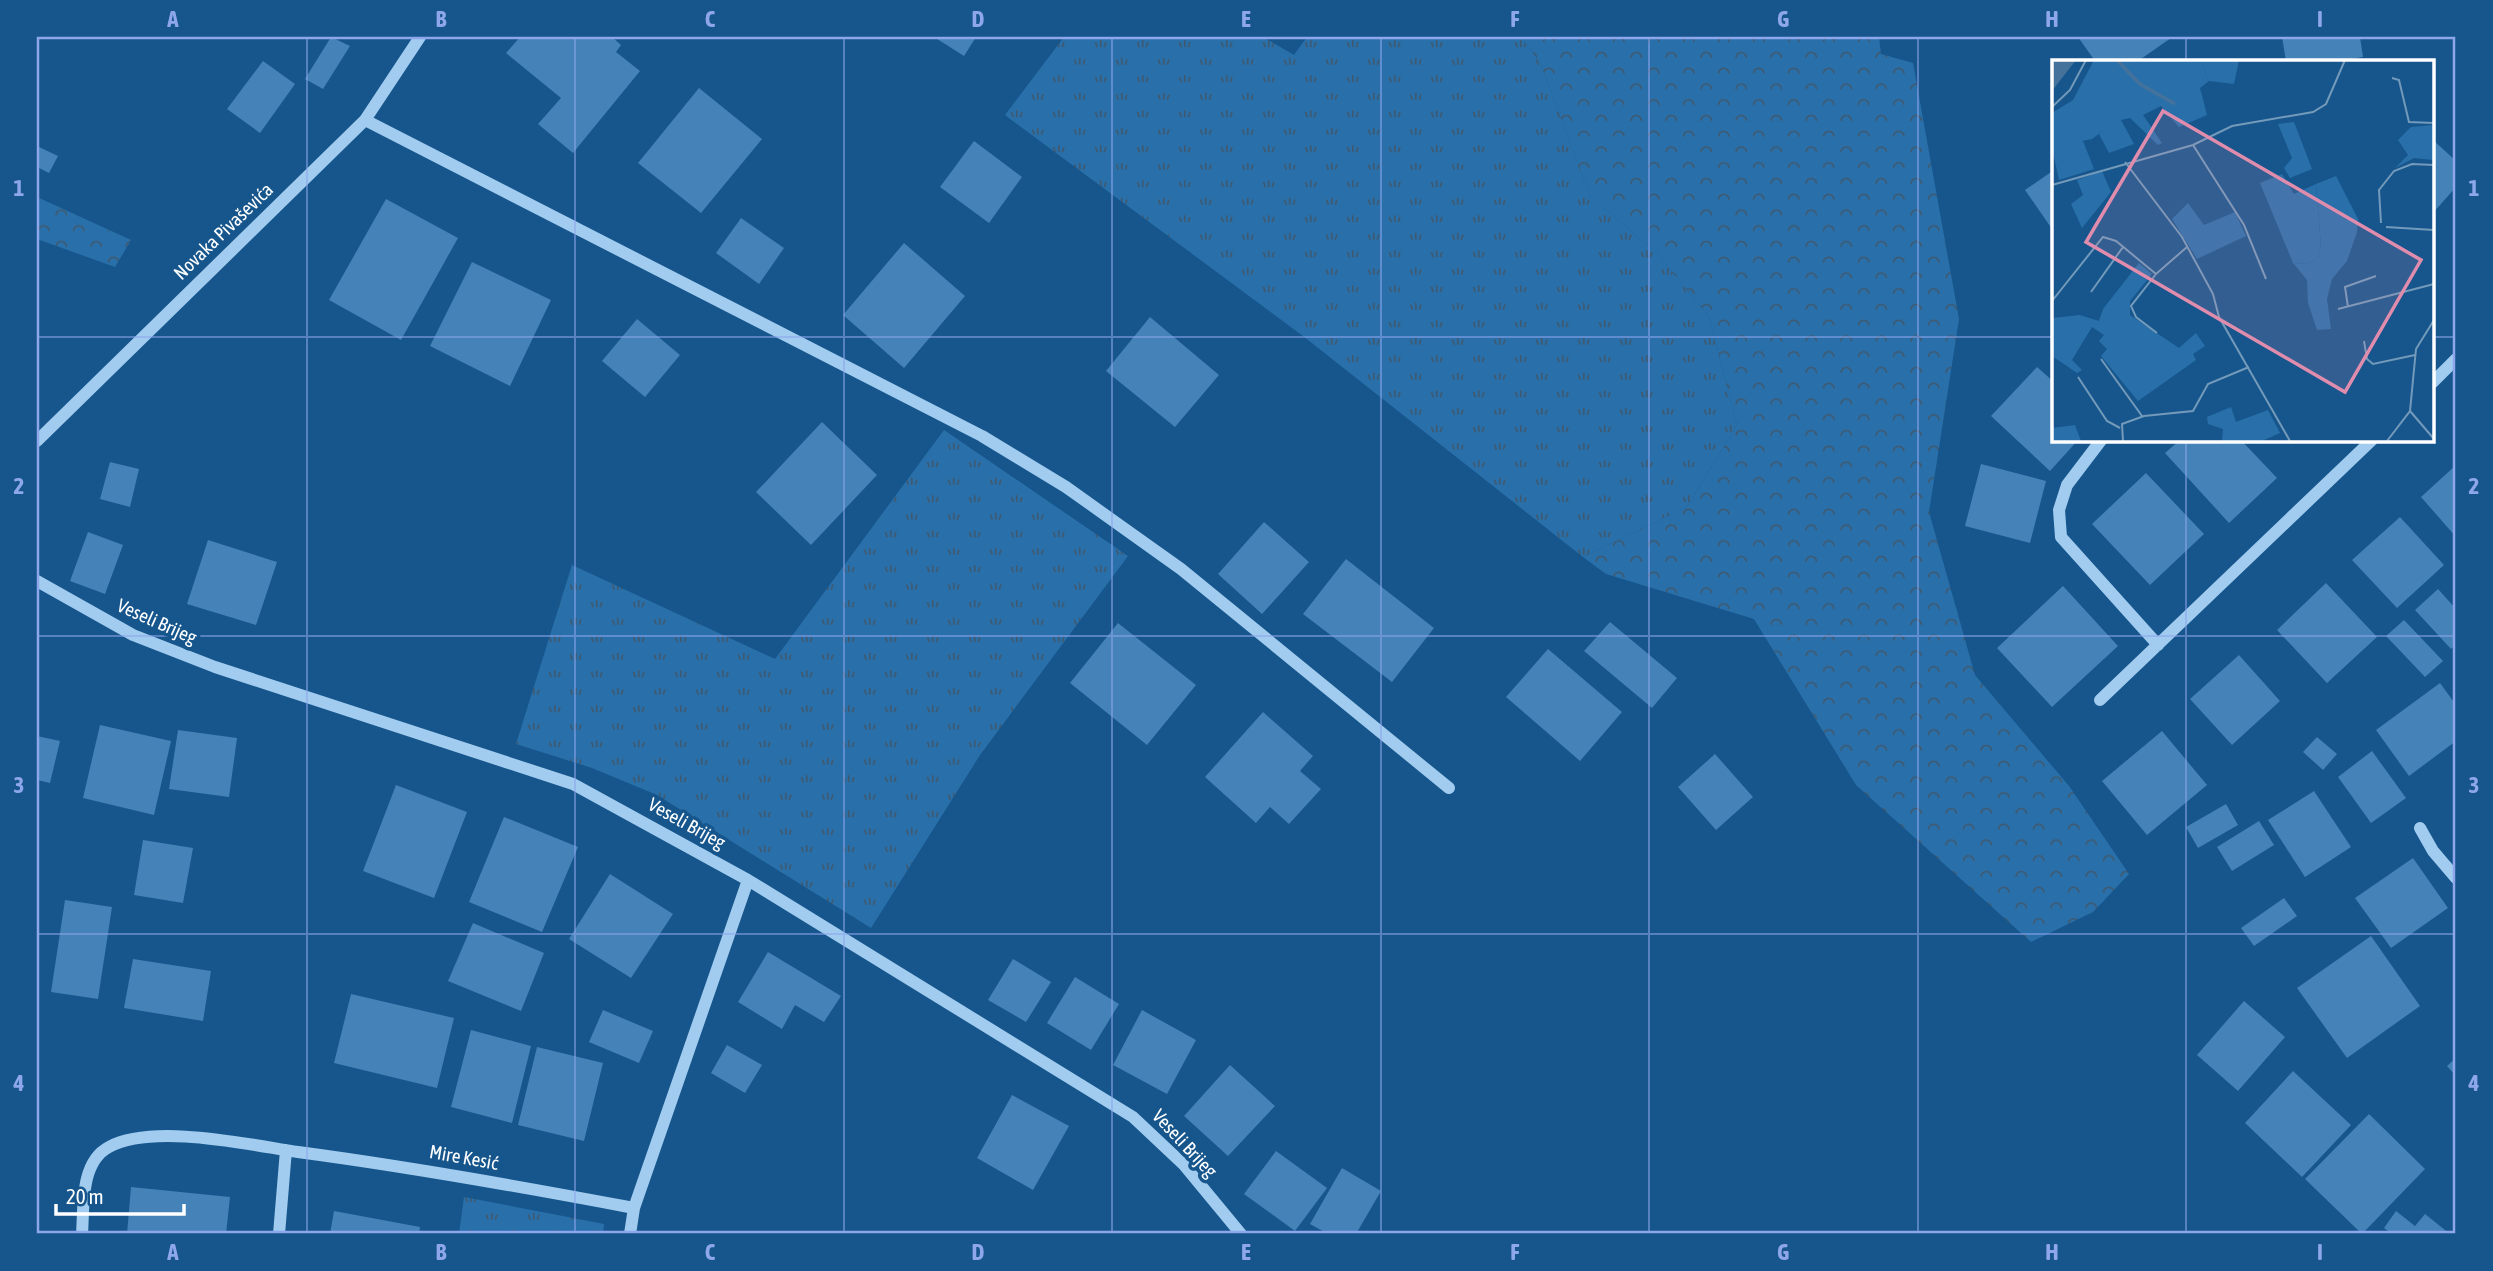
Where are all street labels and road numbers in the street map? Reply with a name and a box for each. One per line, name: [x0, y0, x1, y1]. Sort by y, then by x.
street label: Novaka Pivaševića: [169, 178, 277, 284]
street label: Veseli Brijeg: [114, 594, 201, 649]
street label: Veseli Brijeg: [645, 793, 730, 854]
street label: Veseli Brijeg: [1148, 1104, 1223, 1182]
street label: Mire Kesić: [428, 1140, 501, 1174]

